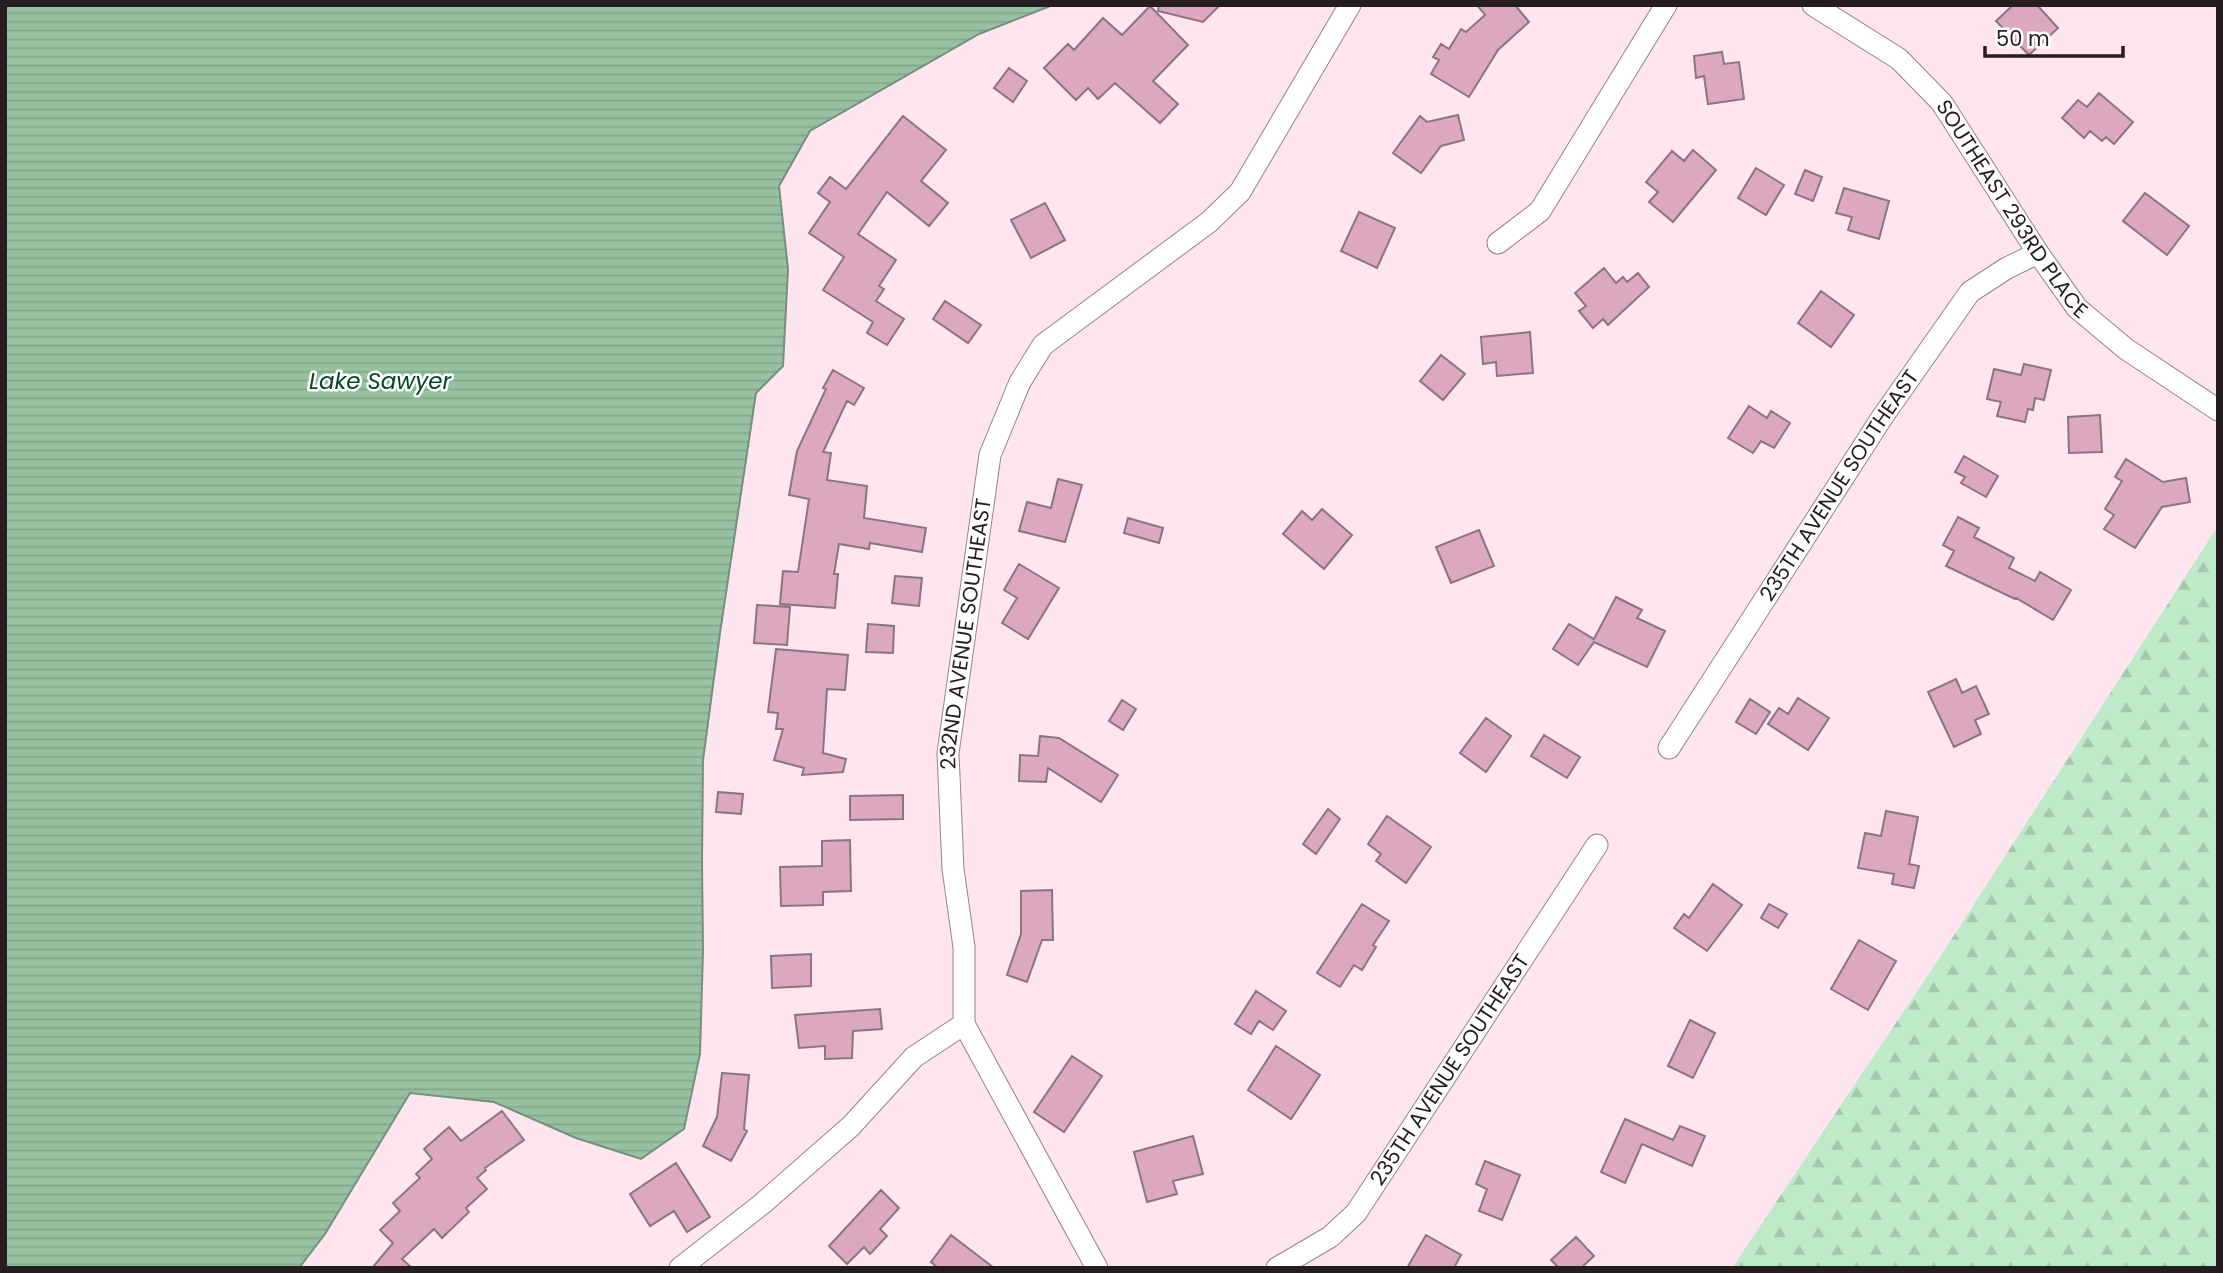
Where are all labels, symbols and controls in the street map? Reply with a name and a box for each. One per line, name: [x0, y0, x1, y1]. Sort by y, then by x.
scale bar: [1985, 14, 2123, 58]
text: 50 m: [1996, 24, 2050, 53]
street label: SOUTHEAST 293RD PLACE: [1929, 94, 2094, 325]
street label: 235TH AVENUE SOUTHEAST: [1752, 364, 1925, 606]
water label: Lake Sawyer: [309, 365, 452, 397]
street label: 232ND AVENUE SOUTHEAST: [933, 496, 998, 770]
street label: 235TH AVENUE SOUTHEAST: [1363, 948, 1536, 1191]

